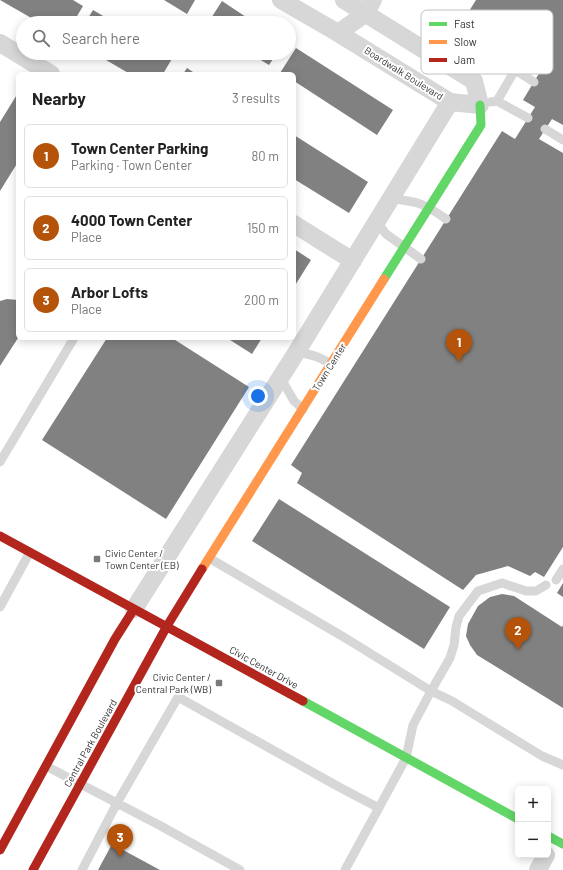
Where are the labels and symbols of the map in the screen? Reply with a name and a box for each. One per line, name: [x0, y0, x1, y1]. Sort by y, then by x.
legend: [421, 10, 553, 74]
text: Fast: [454, 17, 475, 30]
text: Slow: [454, 35, 477, 48]
street label: Boardwalk Boulevard: [362, 44, 446, 102]
text: Jam: [454, 53, 475, 66]
pin: 1: [446, 329, 472, 362]
street label: Town Center: [310, 341, 349, 393]
your location: [248, 386, 268, 406]
place label: Civic Center / Town Center (EB): [105, 547, 179, 571]
marker: Civic Center / Town Center (EB): [92, 554, 102, 564]
pin: 2: [505, 617, 531, 650]
street label: Civic Center Drive: [228, 643, 300, 691]
place label: Civic Center / Central Park (WB): [136, 671, 211, 695]
marker: Civic Center / Central Park (WB): [214, 678, 224, 688]
street label: Central Park Boulevard: [61, 697, 119, 789]
pin: 3: [107, 824, 133, 857]

